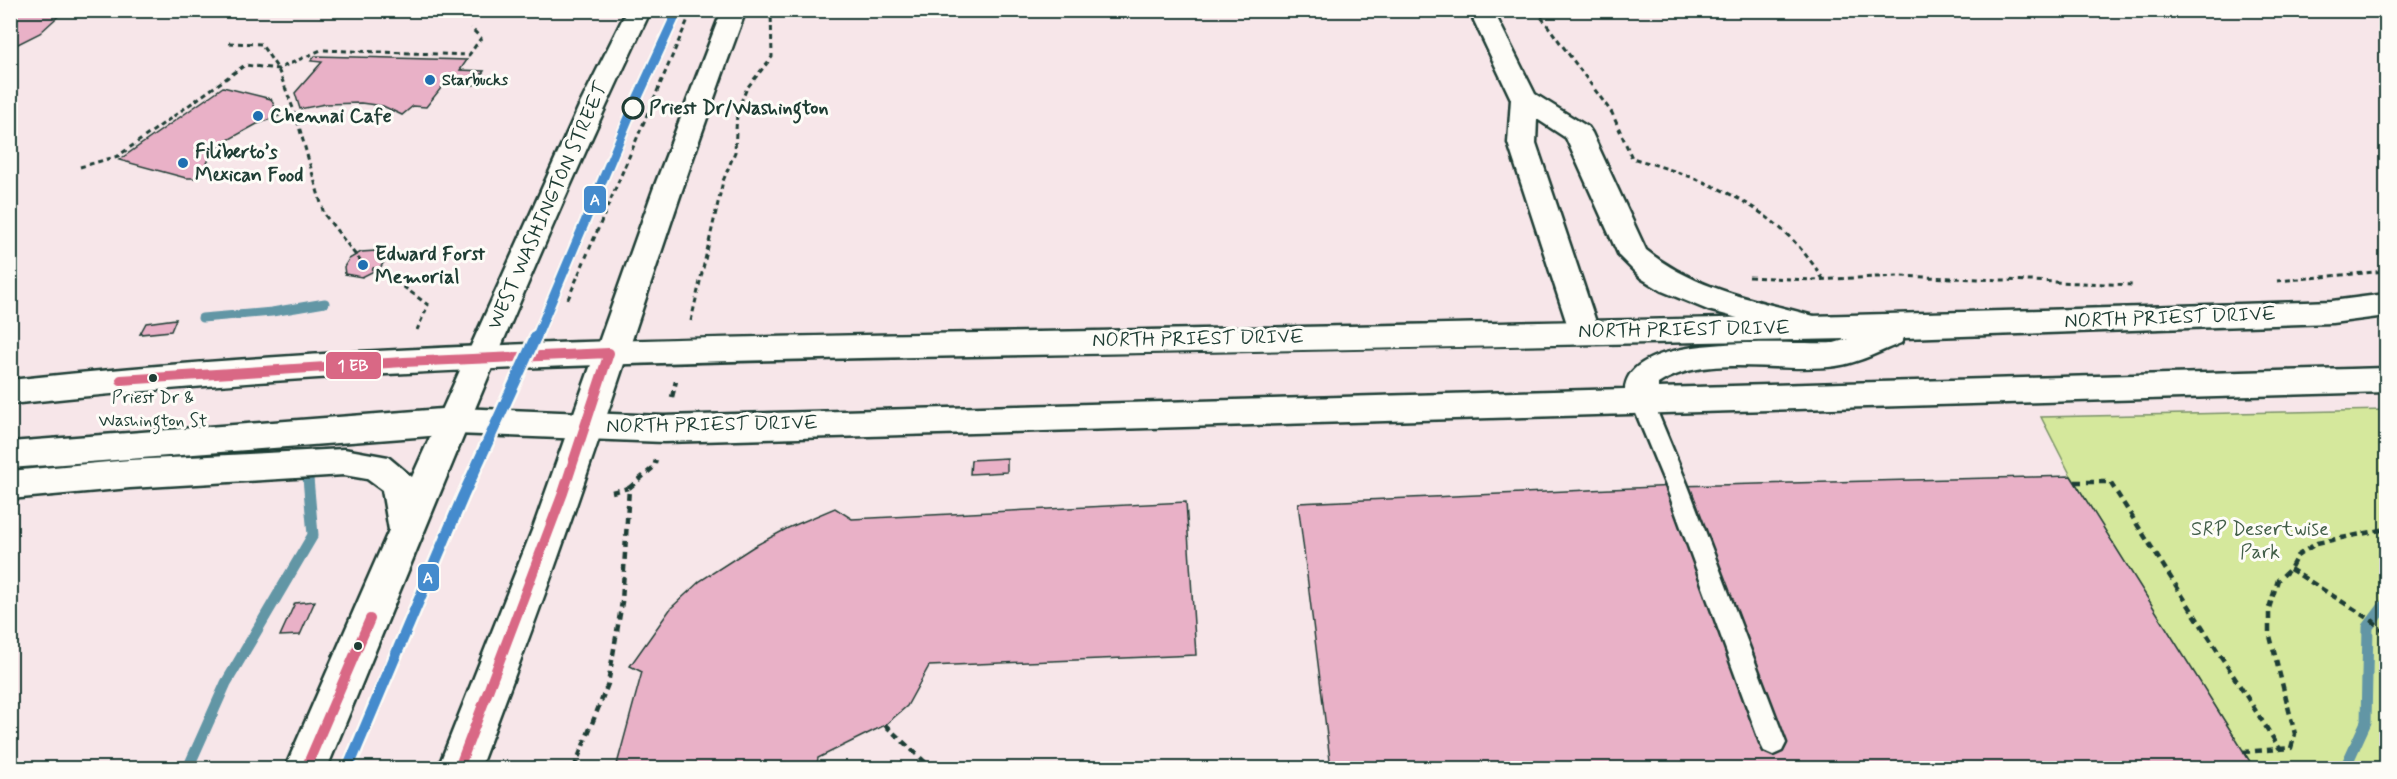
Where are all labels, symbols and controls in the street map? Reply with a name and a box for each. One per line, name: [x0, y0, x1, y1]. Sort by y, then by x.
place label: Starbucks: [442, 70, 509, 91]
marker: Starbucks: [423, 73, 437, 87]
street label: WEST WASHINGTON STREET: [482, 78, 614, 334]
place label: Priest Dr/Washington: [649, 95, 829, 124]
marker: Priest Dr/Washington: [622, 97, 644, 119]
place label: Chennai Cafe: [270, 103, 392, 130]
marker: Chennai Cafe: [251, 109, 265, 123]
place label: Filiberto’s Mexican Food: [195, 139, 303, 189]
marker: Filiberto’s Mexican Food: [176, 156, 190, 170]
line badge: A: [583, 185, 607, 214]
place label: Edward Forst Memorial: [375, 241, 485, 291]
marker: Edward Forst Memorial: [356, 258, 370, 272]
street label: NORTH PRIEST DRIVE: [2064, 301, 2276, 335]
street label: NORTH PRIEST DRIVE: [1578, 315, 1790, 345]
street label: NORTH PRIEST DRIVE: [1092, 324, 1304, 354]
line badge: 1 EB: [325, 351, 382, 380]
text: 1 EB: [338, 356, 368, 377]
marker: Priest Dr & Washington St: [147, 372, 159, 384]
place label: Priest Dr & Washington St: [98, 386, 208, 435]
street label: NORTH PRIEST DRIVE: [606, 410, 818, 440]
park label: SRP Desertwise Park: [2191, 516, 2329, 566]
line badge: A: [417, 563, 440, 592]
text: A: [423, 568, 433, 589]
unlabelled marker: [352, 640, 364, 652]

